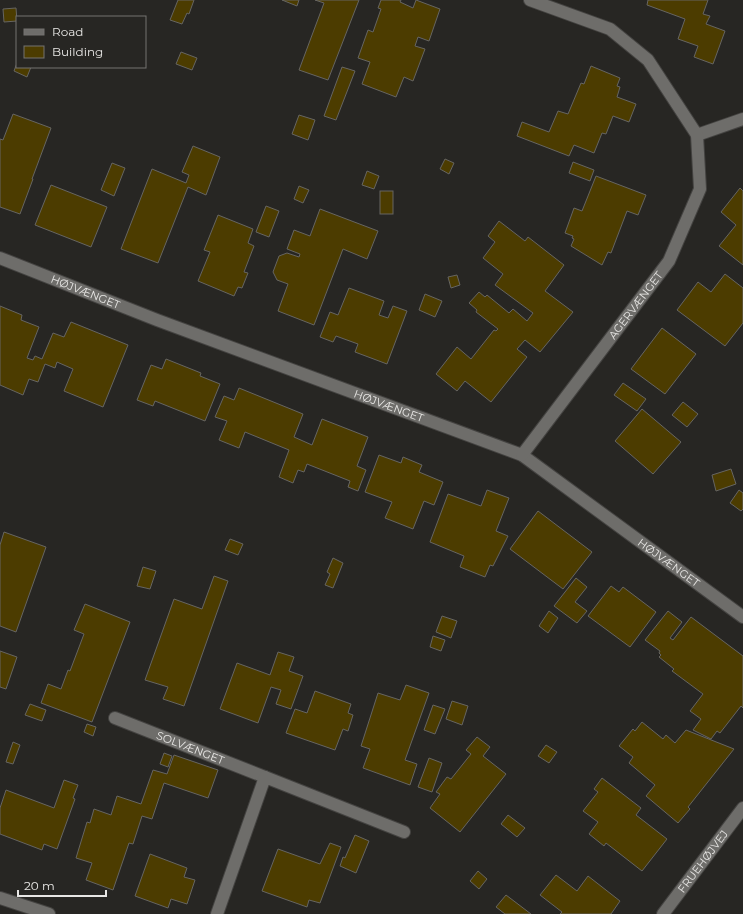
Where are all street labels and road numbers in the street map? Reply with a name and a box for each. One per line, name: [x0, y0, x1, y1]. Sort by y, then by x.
street label: AGERVÆNGET: [605, 268, 666, 342]
street label: HØJVÆNGET: [49, 272, 123, 312]
street label: HØJVÆNGET: [352, 386, 426, 425]
street label: HØJVÆNGET: [635, 535, 703, 590]
street label: SOLVÆNGET: [154, 728, 227, 768]
street label: FRUEHØJVEJ: [675, 827, 731, 895]

